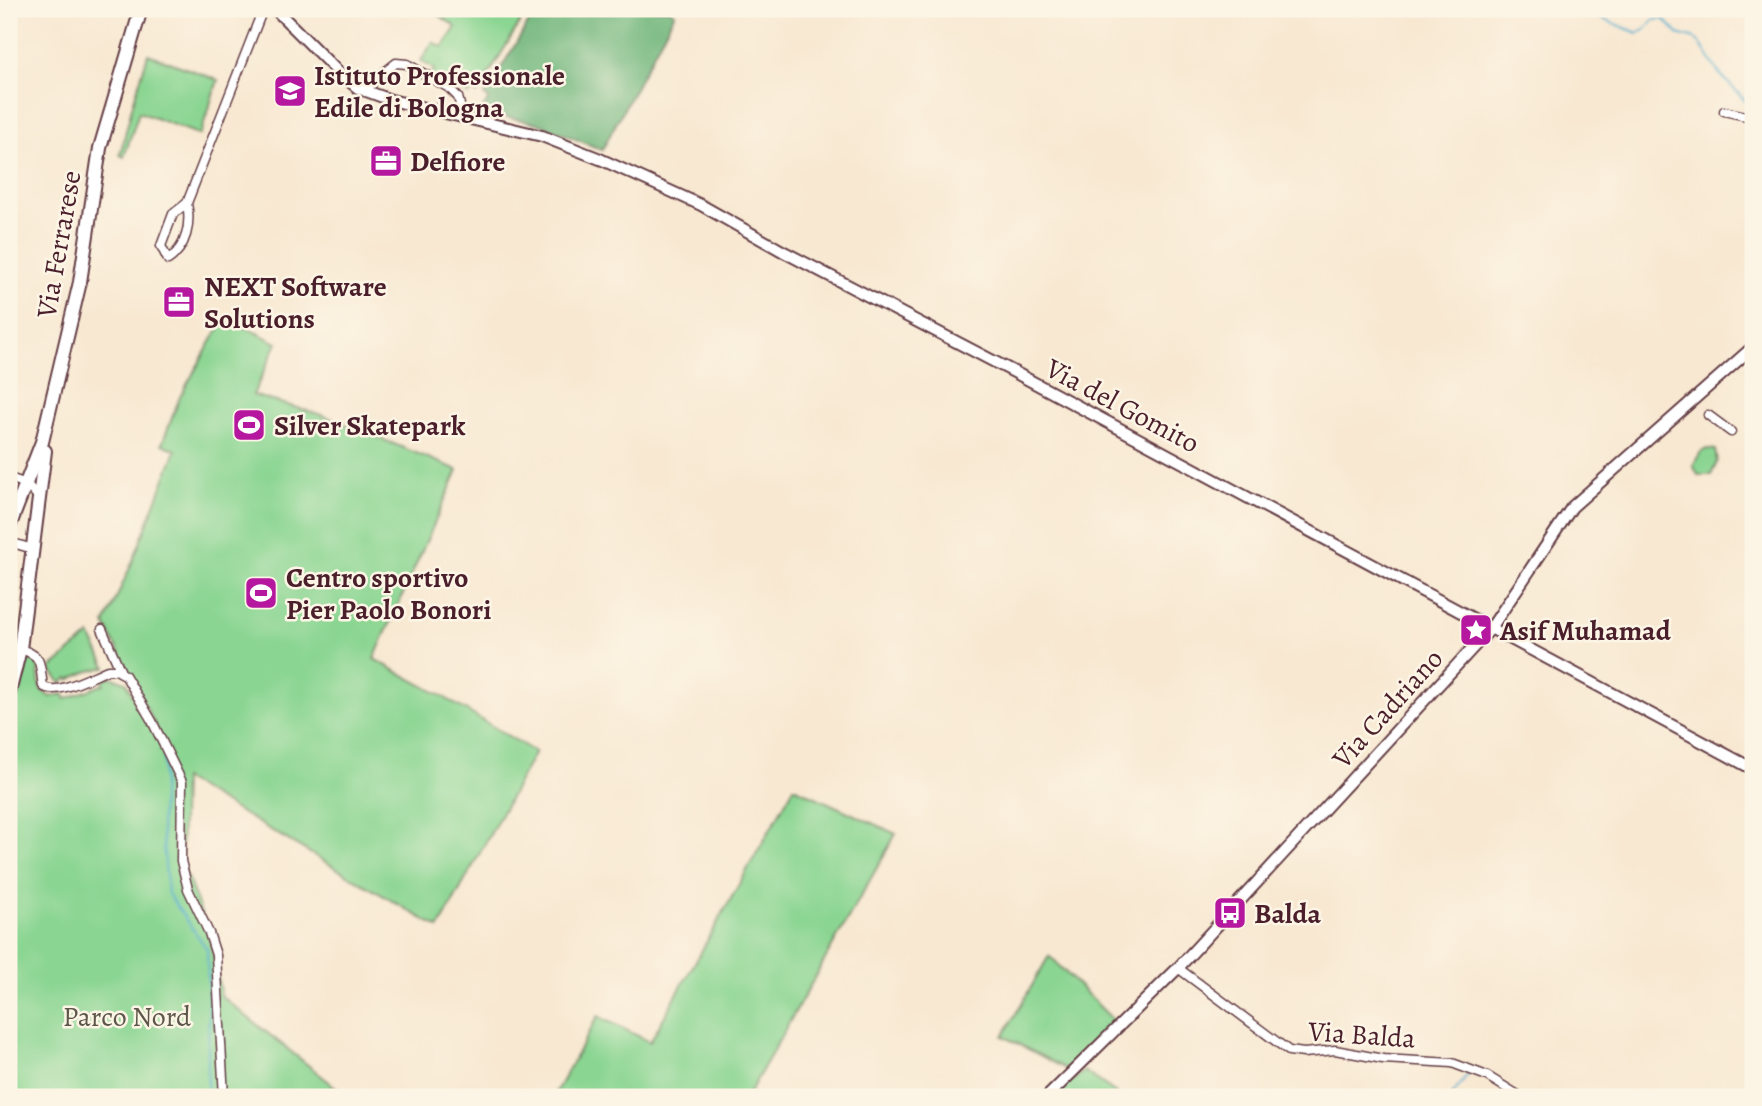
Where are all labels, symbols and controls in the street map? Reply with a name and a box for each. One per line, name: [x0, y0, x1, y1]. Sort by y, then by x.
place label: Istituto Professionale Edile di Bologna: [314, 57, 565, 127]
school or university icon: Istituto Professionale Edile di Bologna: [271, 72, 309, 110]
office icon: Delfiore: [367, 142, 405, 180]
place label: Delfiore: [410, 143, 506, 181]
street label: Via Ferrarese: [27, 167, 91, 322]
place label: NEXT Software Solutions: [204, 268, 387, 338]
office icon: NEXT Software Solutions: [160, 283, 198, 321]
street label: Via del Gomito: [1038, 349, 1206, 462]
sports icon: Silver Skatepark: [230, 406, 268, 444]
place label: Silver Skatepark: [274, 407, 466, 445]
place label: Centro sportivo Pier Paolo Bonori: [286, 559, 492, 629]
sports icon: Centro sportivo Pier Paolo Bonori: [242, 574, 280, 612]
place icon: Asif Muhamad: [1457, 611, 1495, 649]
place label: Asif Muhamad: [1499, 612, 1672, 650]
street label: Via Cadriano: [1323, 641, 1452, 778]
bus stop icon: Balda: [1211, 894, 1249, 932]
place label: Balda: [1254, 895, 1321, 933]
park label: Parco Nord: [63, 998, 192, 1036]
street label: Via Balda: [1306, 1012, 1417, 1058]

